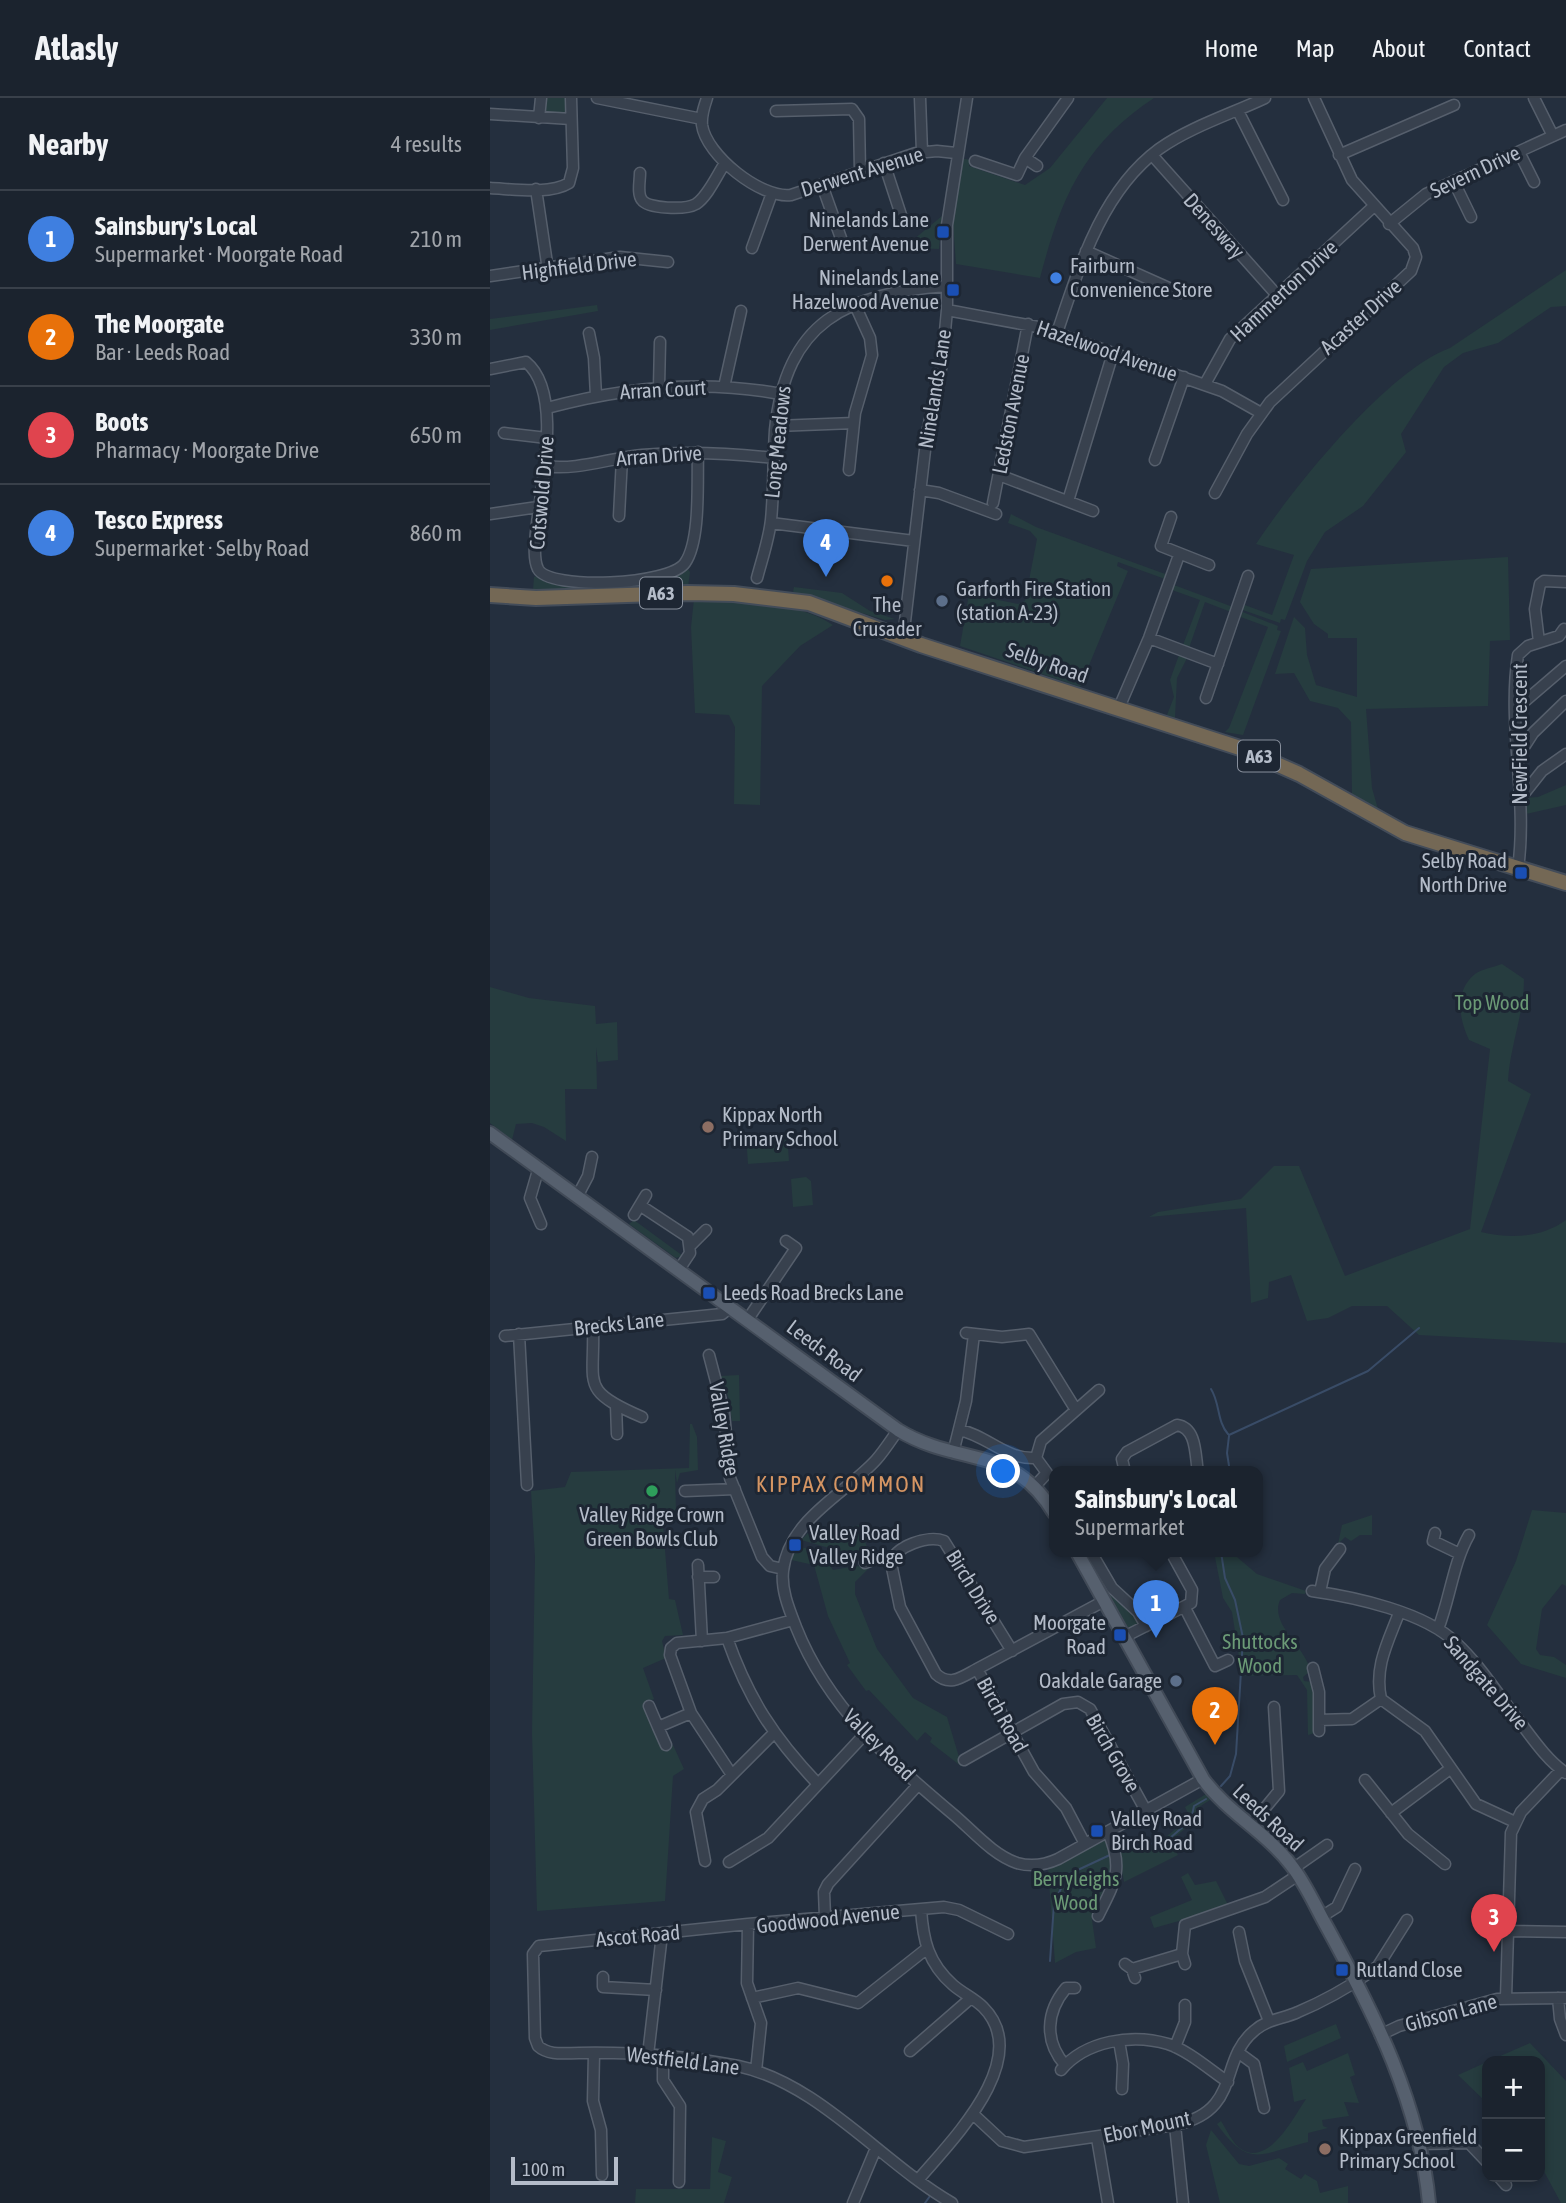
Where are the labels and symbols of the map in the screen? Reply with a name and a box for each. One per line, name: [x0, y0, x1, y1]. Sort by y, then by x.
street label: Severn Drive: [1426, 140, 1523, 202]
street label: Derwent Avenue: [798, 141, 926, 201]
street label: Denesway: [1179, 188, 1250, 263]
place label: Ninelands Lane Derwent Avenue: [802, 207, 929, 255]
marker: Ninelands Lane Derwent Avenue: [935, 224, 951, 240]
street label: Hammerton Drive: [1225, 235, 1342, 346]
street label: Highfield Drive: [520, 246, 638, 284]
place label: Fairburn Convenience Store: [1070, 253, 1213, 301]
place label: Ninelands Lane Hazelwood Avenue: [792, 265, 939, 313]
marker: Fairburn Convenience Store: [1048, 270, 1064, 286]
street label: Acaster Drive: [1315, 274, 1406, 359]
marker: Ninelands Lane Hazelwood Avenue: [945, 282, 961, 298]
street label: Hazelwood Avenue: [1034, 315, 1181, 385]
street label: Ninelands Lane: [913, 328, 955, 450]
street label: Ledston Avenue: [987, 352, 1033, 476]
street label: Arran Court: [619, 375, 707, 403]
street label: Long Meadows: [759, 384, 795, 499]
street label: Cotswold Drive: [524, 435, 558, 551]
street label: Arran Drive: [615, 440, 703, 470]
pin: 4: [803, 519, 849, 577]
marker: The Crusader: [879, 573, 895, 589]
place label: Garforth Fire Station (station A-23): [956, 576, 1111, 624]
road number: A63: [640, 578, 682, 608]
place label: The Crusader: [853, 592, 922, 640]
marker: Garforth Fire Station (station A-23): [934, 593, 950, 609]
street label: Selby Road: [1003, 637, 1092, 687]
street label: NewField Crescent: [1507, 663, 1531, 805]
road number: A63: [1238, 740, 1280, 772]
place label: Selby Road North Drive: [1419, 848, 1507, 896]
marker: Selby Road North Drive: [1513, 865, 1529, 881]
park label: Top Wood: [1455, 990, 1529, 1014]
place label: Kippax North Primary School: [722, 1102, 838, 1150]
marker: Kippax North Primary School: [700, 1119, 716, 1135]
place label: Leeds Road Brecks Lane: [723, 1280, 904, 1304]
marker: Leeds Road Brecks Lane: [701, 1285, 717, 1301]
street label: Brecks Lane: [573, 1306, 665, 1340]
street label: Leeds Road: [783, 1314, 867, 1386]
street label: Valley Ridge: [705, 1380, 745, 1478]
your location: [986, 1454, 1020, 1488]
district label: KIPPAX COMMON: [756, 1471, 926, 1497]
marker: Valley Ridge Crown Green Bowls Club: [644, 1483, 660, 1499]
place label: Valley Ridge Crown Green Bowls Club: [579, 1502, 725, 1550]
place label: Valley Road Valley Ridge: [809, 1520, 904, 1568]
marker: Valley Road Valley Ridge: [787, 1537, 803, 1553]
street label: Birch Drive: [942, 1545, 1006, 1628]
pin: 1: [1133, 1580, 1179, 1638]
place label: Moorgate Road: [1033, 1610, 1106, 1658]
marker: Moorgate Road: [1112, 1627, 1128, 1643]
park label: Shuttocks Wood: [1222, 1629, 1298, 1677]
street label: Sandgate Drive: [1440, 1631, 1534, 1734]
place label: Oakdale Garage: [1039, 1668, 1162, 1692]
street label: Birch Road: [973, 1673, 1033, 1756]
marker: Oakdale Garage: [1168, 1673, 1184, 1689]
pin: 2: [1192, 1687, 1238, 1745]
street label: Valley Road: [839, 1704, 920, 1785]
street label: Birch Grove: [1082, 1709, 1146, 1796]
street label: Leeds Road: [1229, 1779, 1309, 1856]
place label: Valley Road Birch Road: [1111, 1806, 1202, 1854]
marker: Valley Road Birch Road: [1089, 1823, 1105, 1839]
park label: Berryleighs Wood: [1033, 1866, 1119, 1914]
pin: 3: [1471, 1894, 1517, 1952]
street label: Goodwood Avenue: [755, 1899, 901, 1937]
street label: Ascot Road: [595, 1919, 681, 1951]
place label: Rutland Close: [1356, 1957, 1463, 1981]
marker: Rutland Close: [1334, 1962, 1350, 1978]
street label: Gibson Lane: [1402, 1988, 1499, 2036]
street label: Westfield Lane: [625, 2041, 741, 2079]
street label: Ebor Mount: [1101, 2105, 1192, 2147]
place label: Kippax Greenfield Primary School: [1339, 2124, 1477, 2172]
marker: Kippax Greenfield Primary School: [1317, 2141, 1333, 2157]
scale bar: [511, 2154, 618, 2186]

